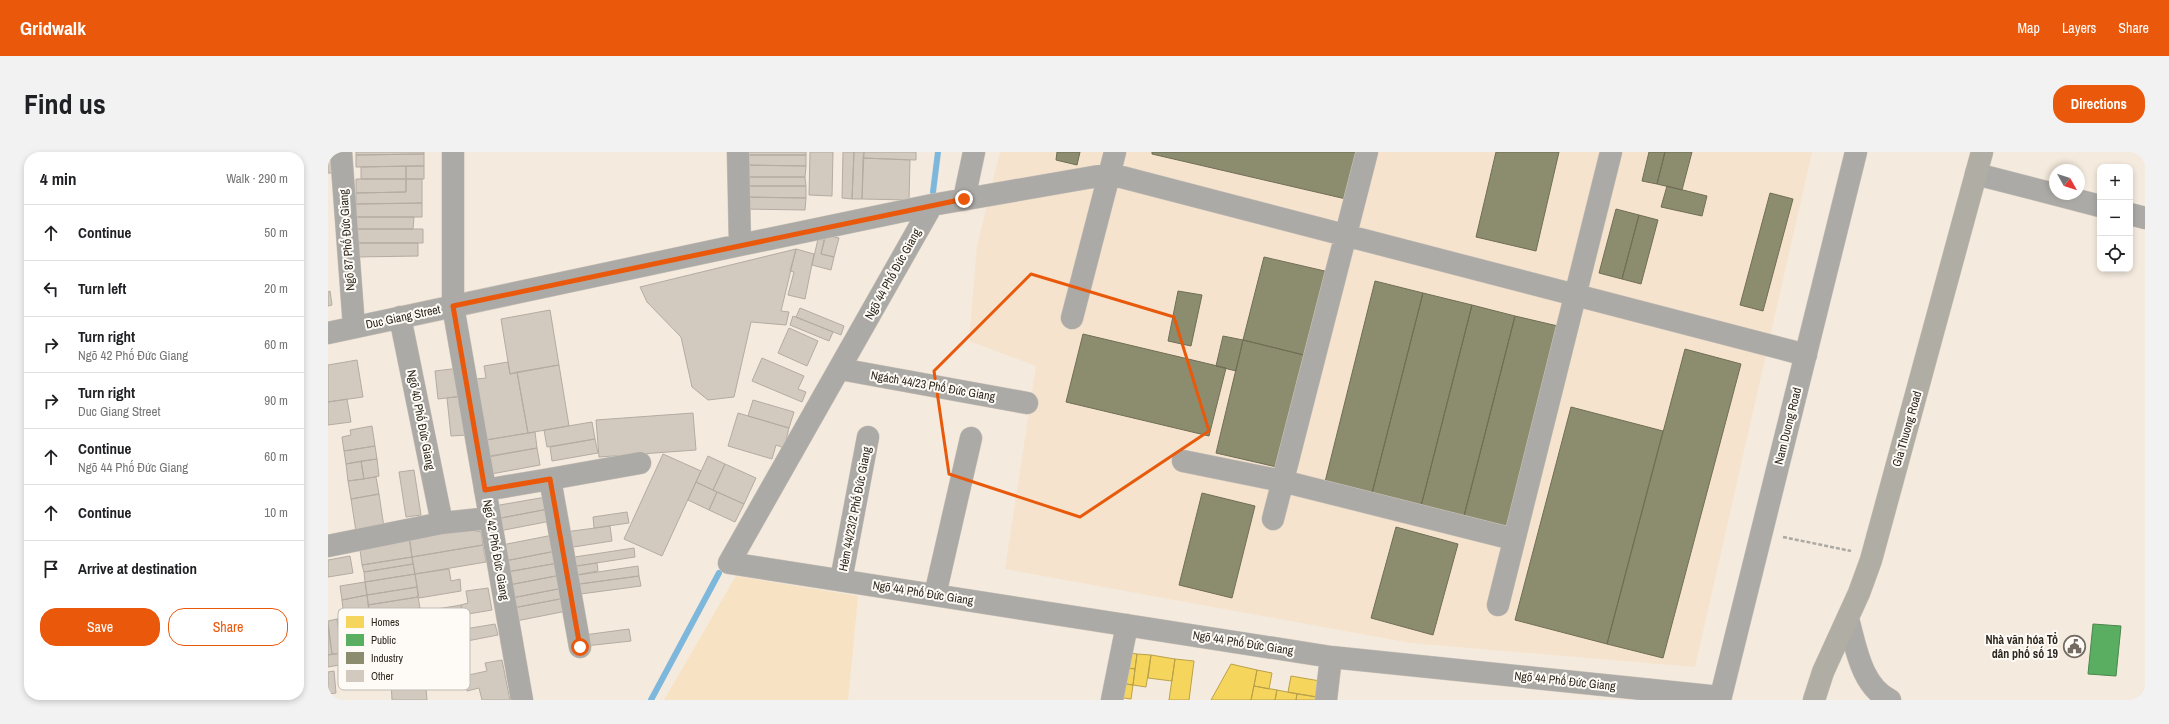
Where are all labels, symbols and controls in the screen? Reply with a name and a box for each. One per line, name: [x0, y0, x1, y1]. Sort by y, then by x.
text: Gridwalk: [20, 15, 86, 41]
text: Map: [2018, 19, 2040, 37]
text: Layers: [2062, 19, 2096, 37]
text: Share: [2118, 19, 2149, 37]
text: Find us: [24, 85, 106, 123]
button: Directions: [2053, 85, 2145, 123]
north arrow: [2049, 164, 2085, 200]
map controls: [2097, 164, 2133, 272]
button: +: [2097, 164, 2133, 200]
text: 4 min: [40, 167, 76, 190]
text: Walk · 290 m: [226, 170, 288, 187]
street label: Ngõ 87 Phố Đức Giang: [335, 188, 359, 291]
route end: [955, 190, 973, 208]
button: −: [2097, 200, 2133, 236]
icon: ahead: [40, 222, 62, 244]
text: Continue: [78, 222, 131, 243]
text: 50 m: [264, 224, 288, 241]
street label: Ngõ 44 Phố Đức Giang: [861, 225, 925, 322]
button: locate: [2097, 236, 2133, 272]
icon: left: [40, 278, 62, 300]
text: Turn left: [78, 278, 126, 299]
text: 20 m: [264, 280, 288, 297]
street label: Duc Giang Street: [364, 301, 442, 333]
text: Turn right: [78, 326, 135, 347]
icon: right: [40, 334, 62, 356]
text: 60 m: [264, 336, 288, 353]
text: Ngõ 42 Phố Đức Giang: [78, 347, 188, 364]
street label: Ngách 44/23 Phố Đức Giang: [870, 367, 997, 405]
street label: Ngõ 40 Phố Đức Giang: [403, 369, 439, 472]
text: Turn right: [78, 382, 135, 403]
street label: Nam Duong Road: [1771, 386, 1805, 466]
street label: Gia Thuong Road: [1889, 389, 1925, 469]
icon: right: [40, 390, 62, 412]
text: 90 m: [264, 392, 288, 409]
text: Duc Giang Street: [78, 403, 160, 420]
text: Continue: [78, 438, 131, 459]
street label: Hẻm 44/23/2 Phố Đức Giang: [835, 445, 875, 573]
icon: ahead: [40, 446, 62, 468]
text: 60 m: [264, 448, 288, 465]
text: Ngõ 44 Phố Đức Giang: [78, 459, 188, 476]
street label: Ngõ 42 Phố Đức Giang: [479, 499, 513, 602]
icon: ahead: [40, 502, 62, 524]
text: Continue: [78, 502, 131, 523]
text: 10 m: [264, 504, 288, 521]
icon: arrive: [40, 558, 62, 580]
text: Arrive at destination: [78, 558, 197, 579]
street label: Ngõ 44 Phố Đức Giang: [871, 577, 975, 609]
button: Save: [40, 608, 160, 646]
button: Share: [168, 608, 288, 646]
legend: [338, 608, 470, 690]
text: Homes: [371, 615, 400, 629]
street label: Ngõ 44 Phố Đức Giang: [1191, 627, 1295, 659]
place label: Nhà văn hóa Tổ dân phố số 19: [1985, 632, 2059, 662]
text: Public: [371, 633, 397, 647]
public building icon: Nhà văn hóa Tổ dân phố số 19: [2061, 634, 2087, 660]
route start: [571, 638, 589, 656]
text: Industry: [371, 651, 404, 665]
street label: Ngõ 44 Phố Đức Giang: [1514, 668, 1617, 694]
text: Other: [371, 669, 394, 683]

